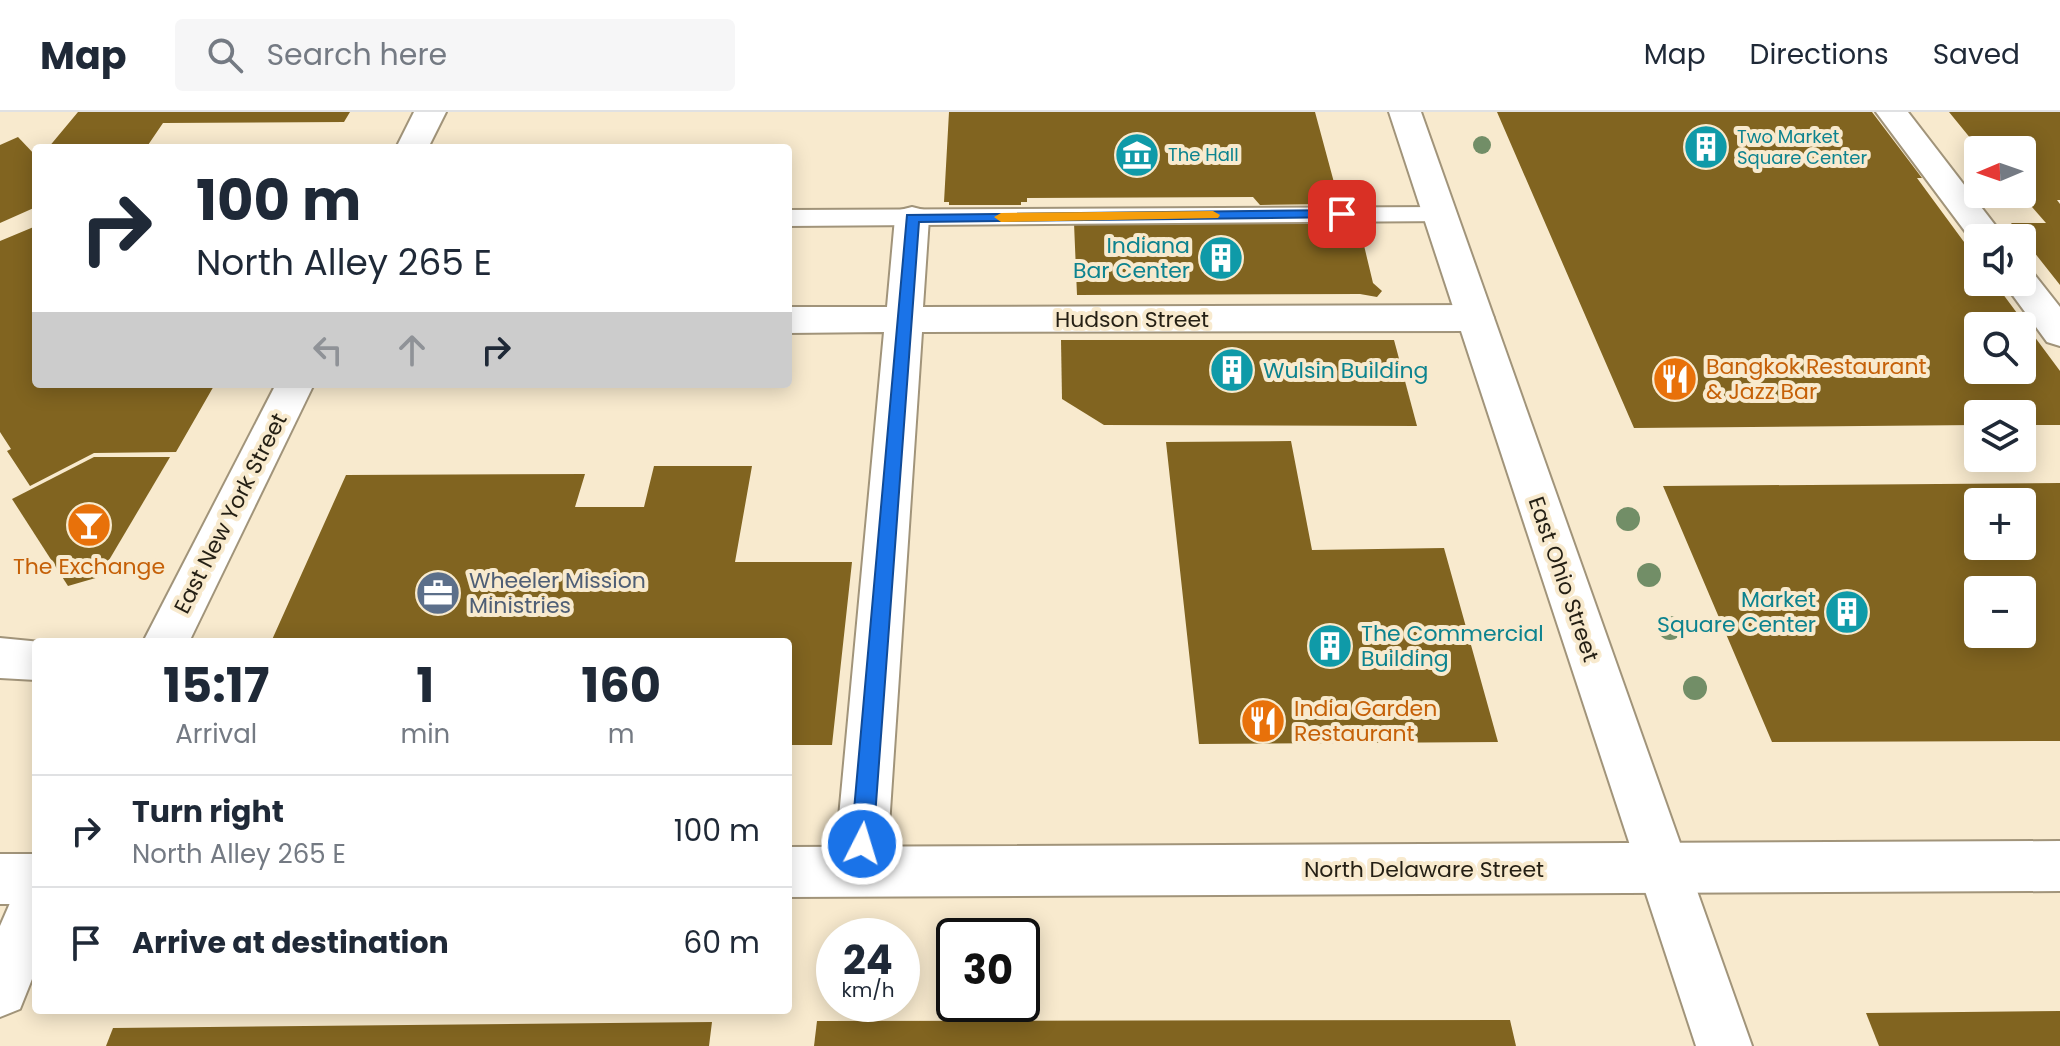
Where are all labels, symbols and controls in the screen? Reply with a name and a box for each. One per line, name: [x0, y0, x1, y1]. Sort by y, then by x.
search box: [175, 19, 735, 91]
text: Map: [40, 29, 127, 82]
icon: search: [203, 33, 247, 77]
text: Search here: [267, 33, 447, 76]
text: Map: [1644, 35, 1706, 74]
text: Directions: [1750, 35, 1889, 74]
text: Saved: [1933, 35, 2020, 74]
building icon: Two Market Square Center: [1682, 123, 1730, 171]
place label: Two Market Square Center: [1737, 124, 1867, 170]
museum icon: The Hall: [1113, 131, 1161, 179]
north arrow: [1964, 136, 2036, 208]
map controls: [1964, 136, 2036, 648]
place label: The Hall: [1168, 142, 1239, 167]
text: 100 m: [196, 161, 361, 240]
icon: right: [64, 176, 168, 280]
pin: [1308, 180, 1376, 248]
icon: arrive: [1320, 192, 1364, 236]
button: sound: [1964, 224, 2036, 296]
place label: Indiana Bar Center: [1073, 230, 1190, 286]
building icon: Indiana Bar Center: [1197, 234, 1245, 282]
text: North Alley 265 E: [196, 237, 492, 288]
street label: Hudson Street: [1055, 304, 1209, 335]
button: search: [1964, 312, 2036, 384]
icon: left: [306, 328, 350, 372]
icon: ahead: [390, 328, 434, 372]
icon: right: [474, 328, 518, 372]
building icon: Wulsin Building: [1208, 346, 1256, 394]
place label: Bangkok Restaurant & Jazz Bar: [1706, 351, 1927, 407]
place label: Wulsin Building: [1263, 355, 1428, 386]
restaurant icon: Bangkok Restaurant & Jazz Bar: [1651, 355, 1699, 403]
button: layers: [1964, 400, 2036, 472]
street label: East New York Street: [166, 408, 294, 619]
button: +: [1964, 488, 2036, 560]
street label: East Ohio Street: [1521, 492, 1606, 666]
bar icon: The Exchange: [65, 501, 113, 549]
place label: The Exchange: [13, 551, 165, 582]
place label: Wheeler Mission Ministries: [469, 565, 646, 621]
office icon: Wheeler Mission Ministries: [414, 569, 462, 617]
button: −: [1964, 576, 2036, 648]
place label: Market Square Center: [1657, 584, 1816, 640]
building icon: Market Square Center: [1823, 588, 1871, 636]
place label: The Commercial Building: [1361, 618, 1544, 674]
building icon: The Commercial Building: [1306, 622, 1354, 670]
text: 15:17: [163, 652, 270, 719]
text: 1: [416, 652, 434, 719]
text: 160: [581, 652, 661, 719]
place label: India Garden Restaurant: [1294, 693, 1437, 749]
restaurant icon: India Garden Restaurant: [1239, 697, 1287, 745]
text: Arrival: [175, 716, 257, 752]
text: min: [400, 716, 450, 752]
text: m: [608, 716, 635, 752]
text: Turn right: [132, 790, 284, 833]
position arrow: [820, 802, 904, 886]
icon: right: [64, 809, 108, 853]
text: 100 m: [674, 809, 760, 852]
text: North Alley 265 E: [132, 836, 346, 872]
street label: North Delaware Street: [1304, 854, 1544, 885]
speed limit sign: 30: [936, 918, 1040, 1022]
icon: arrive: [64, 921, 108, 965]
text: Arrive at destination: [132, 921, 449, 964]
text: 60 m: [683, 921, 760, 964]
text: 24: [843, 932, 893, 988]
text: km/h: [841, 976, 895, 1004]

